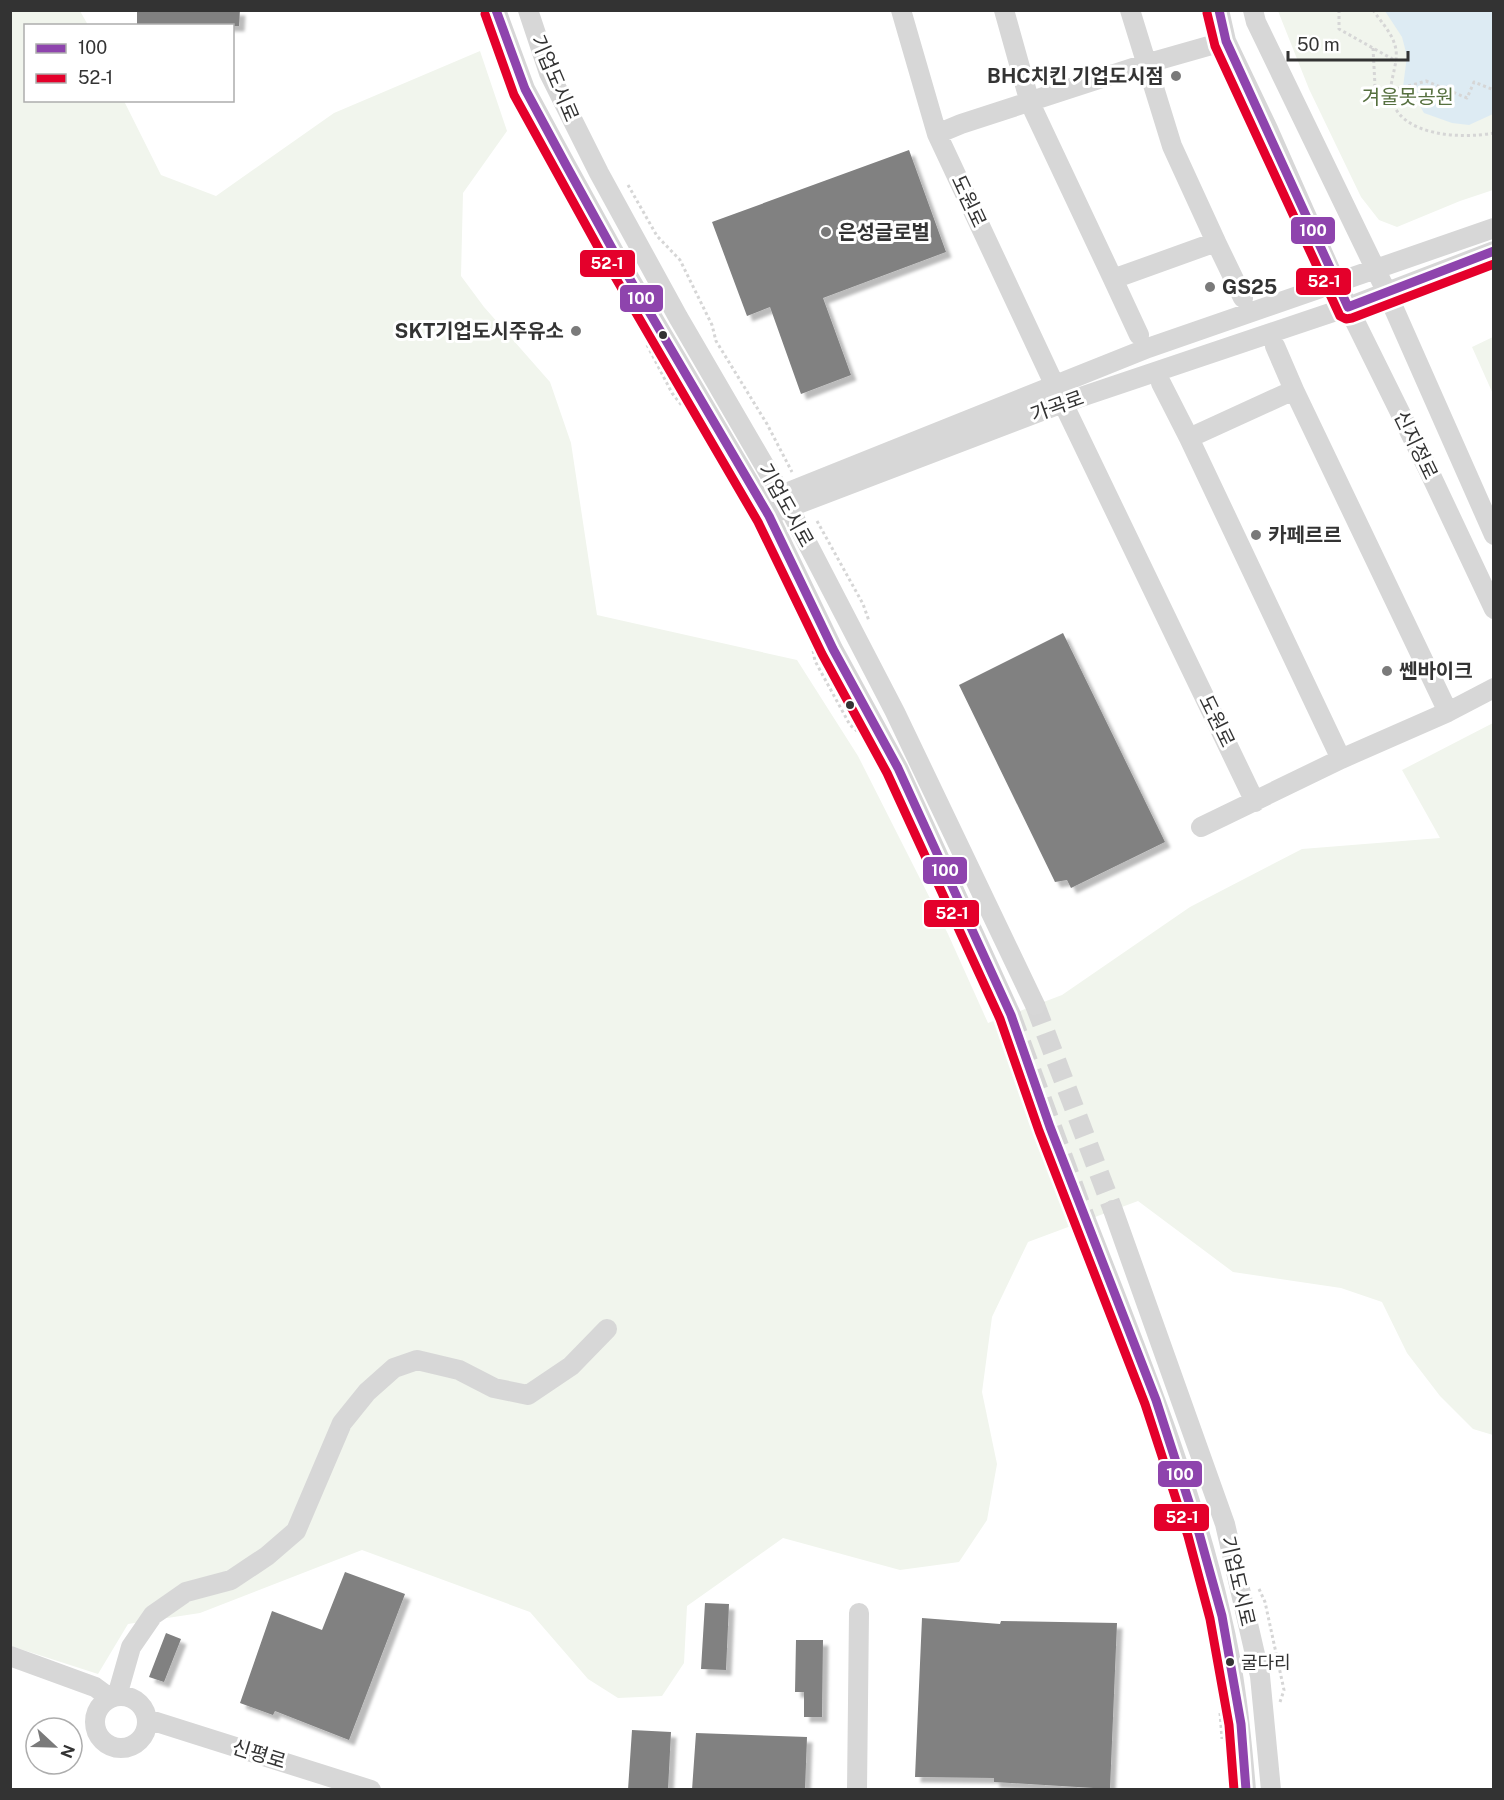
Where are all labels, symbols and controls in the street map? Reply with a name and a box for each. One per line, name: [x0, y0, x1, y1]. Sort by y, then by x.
legend: [24, 24, 234, 102]
scale bar: [1288, 24, 1408, 62]
street label: 기업도시로: [526, 31, 584, 125]
text: 50 m: [1297, 34, 1340, 55]
text: 100: [78, 37, 107, 58]
place label: BHC치킨 기업도시점: [987, 64, 1164, 88]
text: 52-1: [78, 67, 113, 88]
marker: BHC치킨 기업도시점: [1169, 69, 1183, 83]
park label: 겨울못공원: [1362, 85, 1454, 109]
street label: 도원로: [946, 171, 992, 231]
line badge: 100: [1290, 216, 1336, 245]
place label: 은성글로벌: [838, 220, 930, 244]
text: 100: [1299, 221, 1327, 240]
marker: 은성글로벌: [819, 225, 833, 239]
line badge: 52-1: [579, 249, 636, 278]
text: 52-1: [591, 254, 624, 273]
line badge: 52-1: [1295, 267, 1352, 296]
text: 52-1: [1308, 272, 1341, 291]
place label: GS25: [1222, 275, 1277, 299]
marker: GS25: [1203, 280, 1217, 294]
line badge: 100: [619, 284, 664, 313]
text: 100: [627, 289, 655, 308]
place label: SKT기업도시주유소: [395, 319, 564, 343]
marker: SKT기업도시주유소: [569, 324, 583, 338]
unlabelled marker: [657, 329, 669, 341]
street label: 가곡로: [1027, 385, 1087, 427]
street label: 신지정로: [1389, 407, 1443, 483]
street label: 기업도시로: [753, 459, 819, 551]
place label: 카페르르: [1268, 523, 1342, 547]
marker: 카페르르: [1249, 528, 1263, 542]
place label: 쎈바이크: [1399, 659, 1473, 683]
marker: 쎈바이크: [1380, 664, 1394, 678]
street label: 도원로: [1194, 691, 1240, 751]
unlabelled marker: [844, 699, 856, 711]
line badge: 100: [922, 856, 968, 885]
text: 100: [931, 861, 959, 880]
line badge: 52-1: [923, 899, 980, 928]
text: 52-1: [936, 904, 969, 923]
line badge: 100: [1157, 1460, 1203, 1488]
text: 100: [1166, 1465, 1194, 1484]
line badge: 52-1: [1153, 1503, 1210, 1532]
text: 52-1: [1166, 1508, 1199, 1527]
street label: 기업도시로: [1216, 1533, 1260, 1629]
place label: 굴다리: [1241, 1652, 1291, 1673]
marker: 굴다리: [1224, 1656, 1236, 1668]
north arrow: [24, 1716, 84, 1776]
street label: 신평로: [229, 1734, 289, 1774]
text: N: [56, 1742, 79, 1761]

